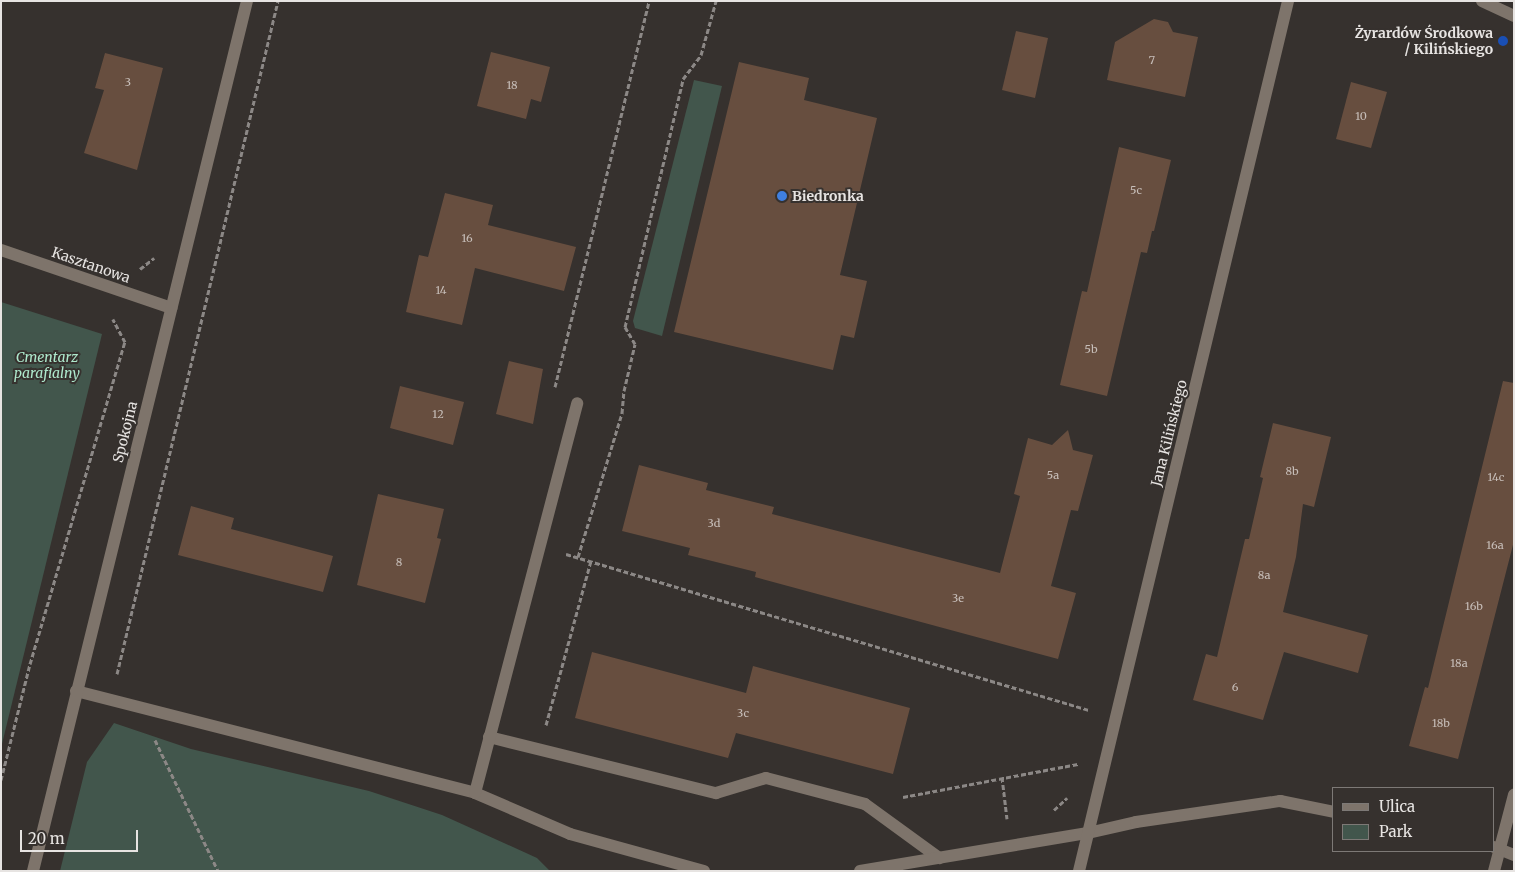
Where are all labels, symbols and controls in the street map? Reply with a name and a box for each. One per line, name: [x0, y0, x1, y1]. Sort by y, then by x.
place label: Żyrardów Środkowa / Kilińskiego: [1355, 25, 1493, 58]
marker: Żyrardów Środkowa / Kilińskiego: [1497, 35, 1509, 47]
house number: 7: [1149, 53, 1155, 67]
house number: 3: [125, 75, 131, 89]
house number: 18: [506, 78, 518, 92]
house number: 10: [1355, 109, 1367, 123]
house number: 5c: [1130, 183, 1142, 197]
place label: Biedronka: [792, 188, 864, 204]
marker: Biedronka: [776, 190, 788, 202]
house number: 16: [461, 231, 473, 245]
street label: Kasztanowa: [50, 244, 132, 286]
house number: 14: [435, 283, 447, 297]
house number: 5b: [1084, 342, 1098, 356]
park label: Cmentarz parafialny: [14, 349, 80, 382]
street label: Jana Kilińskiego: [1148, 378, 1190, 488]
street label: Spokojna: [109, 400, 141, 464]
house number: 12: [432, 407, 444, 421]
house number: 8b: [1285, 464, 1299, 478]
house number: 5a: [1047, 468, 1059, 482]
house number: 14c: [1488, 470, 1504, 484]
house number: 3d: [708, 516, 720, 530]
house number: 16a: [1486, 538, 1504, 552]
house number: 8: [396, 555, 402, 569]
house number: 8a: [1258, 568, 1270, 582]
house number: 3e: [952, 591, 964, 605]
house number: 16b: [1465, 599, 1483, 613]
house number: 18a: [1450, 656, 1468, 670]
house number: 6: [1232, 680, 1238, 694]
house number: 3c: [737, 706, 749, 720]
house number: 18b: [1432, 716, 1450, 730]
legend: [1332, 787, 1495, 852]
text: Ulica: [1379, 797, 1415, 816]
scale bar: [22, 820, 140, 852]
text: Park: [1379, 822, 1412, 841]
text: 20 m: [28, 829, 65, 848]

